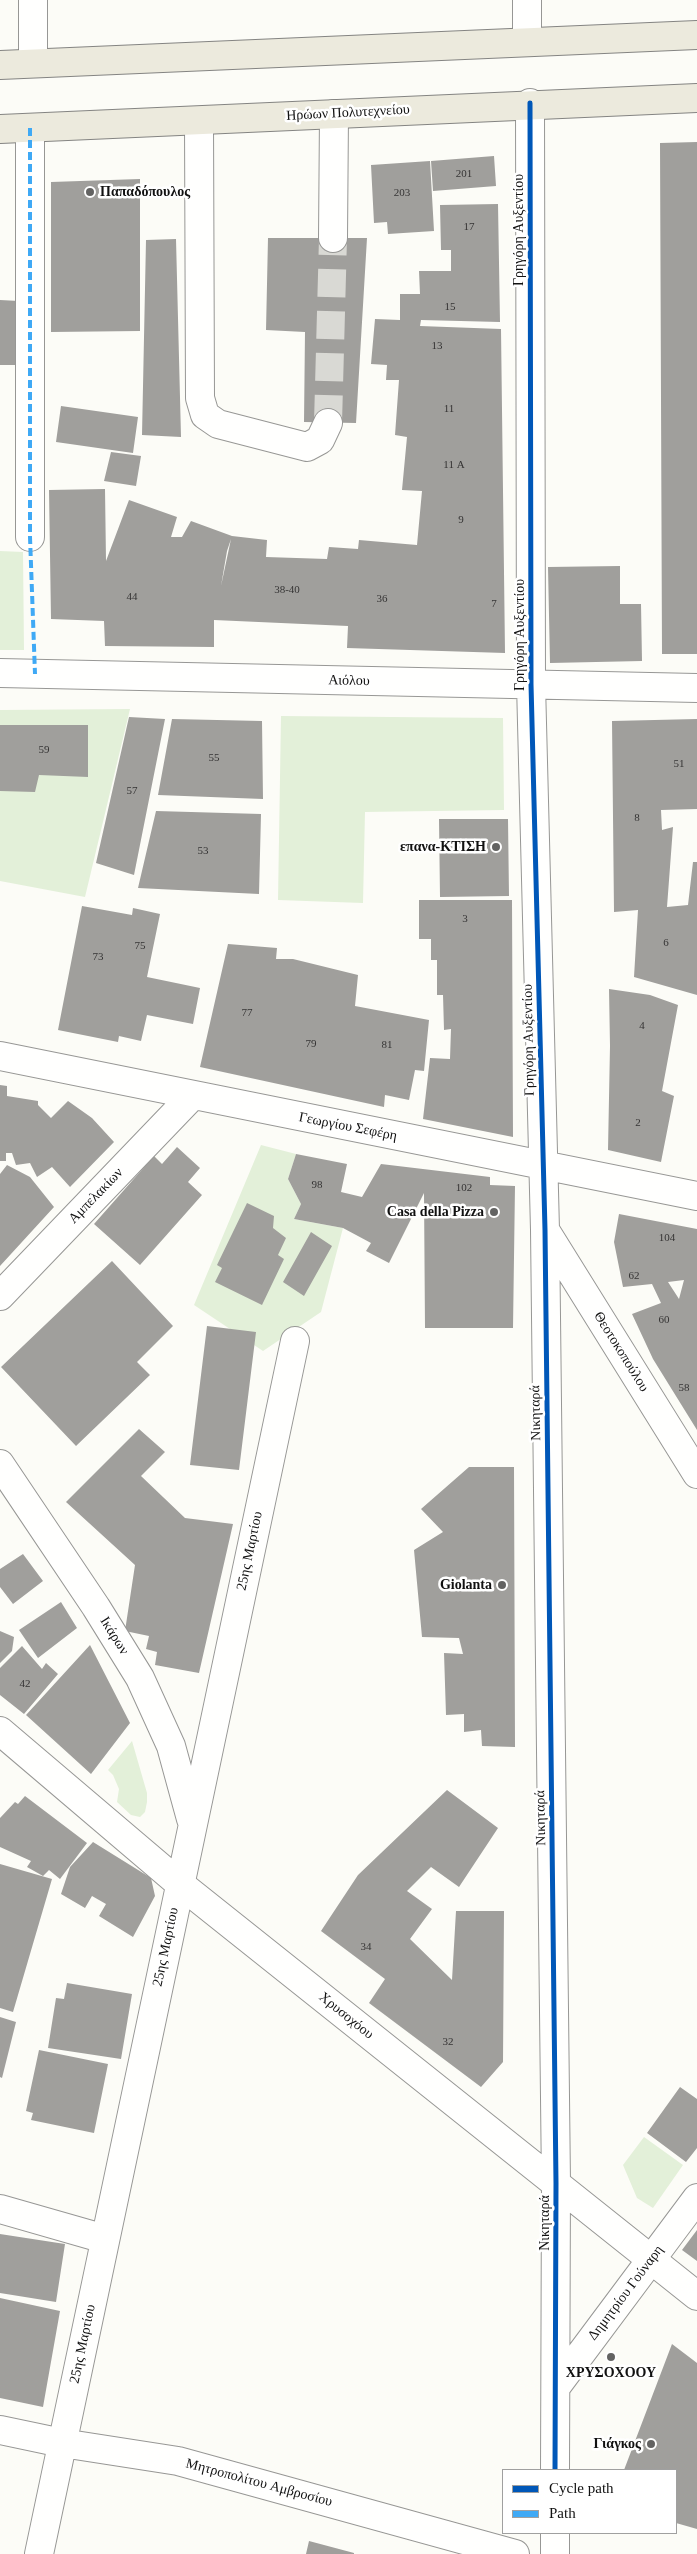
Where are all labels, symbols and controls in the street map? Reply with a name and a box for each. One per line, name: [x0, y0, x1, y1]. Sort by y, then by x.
street label: Ηρώων Πολυτεχνείου: [286, 101, 410, 125]
house number: 201: [456, 167, 472, 181]
street label: Γρηγόρη Αυξεντίου: [511, 174, 527, 286]
place label: Παπαδόπουλος: [100, 184, 190, 200]
marker: Παπαδόπουλος: [84, 186, 96, 198]
house number: 203: [394, 186, 410, 200]
house number: 17: [464, 220, 474, 234]
house number: 15: [444, 300, 456, 314]
house number: 13: [432, 339, 442, 353]
house number: 11: [444, 402, 454, 416]
house number: 11 Α: [443, 458, 465, 472]
house number: 9: [458, 513, 464, 527]
street label: Γρηγόρη Αυξεντίου: [512, 579, 528, 691]
house number: 38-40: [274, 583, 300, 597]
house number: 44: [126, 590, 138, 604]
house number: 36: [377, 592, 388, 606]
house number: 7: [491, 597, 497, 611]
street label: Αιόλου: [328, 672, 370, 690]
house number: 59: [39, 743, 50, 757]
house number: 55: [208, 751, 220, 765]
house number: 51: [674, 757, 684, 771]
house number: 57: [126, 784, 138, 798]
house number: 8: [634, 811, 640, 825]
place label: επανα-ΚΤΙΣΗ: [400, 839, 486, 855]
marker: επανα-ΚΤΙΣΗ: [490, 841, 502, 853]
house number: 53: [198, 844, 208, 858]
house number: 3: [462, 912, 468, 926]
house number: 6: [663, 936, 669, 950]
house number: 75: [134, 939, 146, 953]
house number: 73: [92, 950, 104, 964]
street label: Γρηγόρη Αυξεντίου: [520, 984, 538, 1096]
house number: 77: [242, 1006, 252, 1020]
house number: 4: [639, 1019, 645, 1033]
house number: 79: [306, 1037, 316, 1051]
house number: 81: [382, 1038, 392, 1052]
street label: Γεωργίου Σεφέρη: [297, 1109, 399, 1145]
house number: 2: [635, 1116, 641, 1130]
street label: Αμπελακίων: [65, 1165, 127, 1227]
house number: 98: [312, 1178, 322, 1192]
house number: 102: [456, 1181, 472, 1195]
place label: Casa della Pizza: [387, 1204, 484, 1220]
marker: Casa della Pizza: [488, 1206, 500, 1218]
house number: 104: [659, 1231, 675, 1245]
house number: 62: [628, 1269, 640, 1283]
street label: Θεοτοκοπούλου: [590, 1309, 652, 1395]
house number: 60: [659, 1313, 670, 1327]
house number: 58: [679, 1381, 690, 1395]
street label: Νικηταρά: [527, 1385, 545, 1441]
street label: 25ης Μαρτίου: [233, 1510, 267, 1592]
place label: Giolanta: [440, 1577, 492, 1593]
marker: Giolanta: [496, 1579, 508, 1591]
street label: Ικάρων: [96, 1614, 132, 1658]
house number: 42: [20, 1677, 30, 1691]
street label: Νικηταρά: [532, 1790, 550, 1846]
street label: 25ης Μαρτίου: [149, 1906, 183, 1988]
house number: 34: [361, 1940, 372, 1954]
street label: Χρυσοχόου: [315, 1989, 377, 2043]
house number: 32: [442, 2035, 453, 2049]
street label: Νικηταρά: [537, 2195, 553, 2251]
street label: Δημητρίου Γούναρη: [585, 2242, 667, 2344]
street label: 25ης Μαρτίου: [66, 2303, 100, 2385]
marker: ΧΡΥΣΟΧΟΟΥ: [605, 2351, 617, 2363]
place label: ΧΡΥΣΟΧΟΟΥ: [566, 2365, 656, 2381]
place label: Γιάγκος: [594, 2436, 641, 2452]
marker: Γιάγκος: [645, 2438, 657, 2450]
street label: Μητροπολίτου Αμβροσίου: [184, 2455, 334, 2511]
legend: [502, 2469, 677, 2534]
text: Cycle path: [549, 2480, 614, 2496]
text: Path: [549, 2505, 576, 2521]

